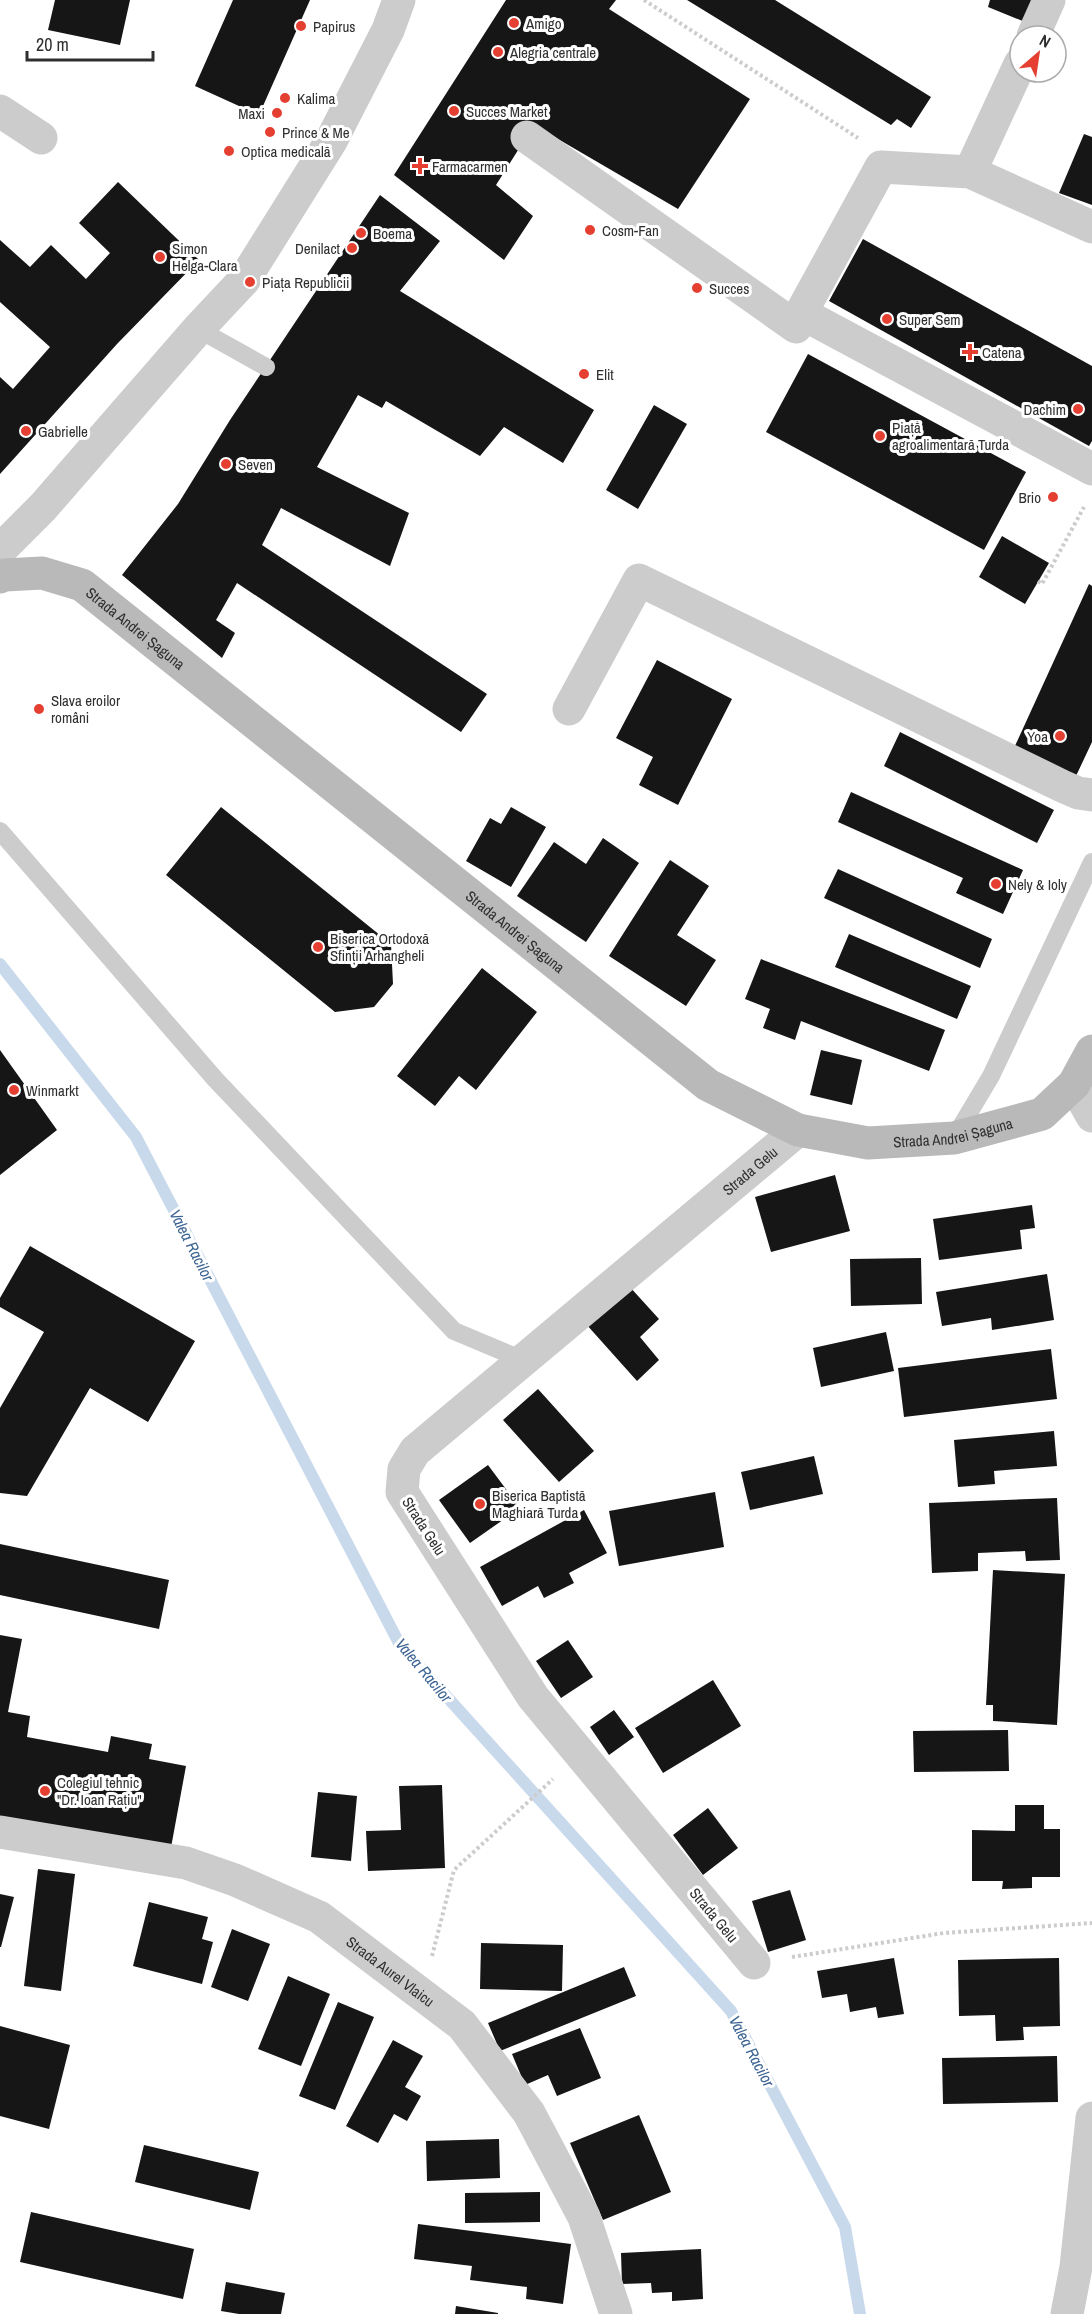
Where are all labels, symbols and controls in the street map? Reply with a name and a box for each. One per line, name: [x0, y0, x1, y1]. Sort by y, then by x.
place label: Amigo: [525, 13, 562, 34]
place label: Papirus: [313, 16, 355, 37]
marker: Amigo: [507, 16, 521, 30]
marker: Papirus: [294, 19, 308, 33]
scale bar: [27, 24, 153, 62]
north arrow: [1008, 24, 1068, 84]
text: N: [1036, 29, 1055, 53]
text: 20 m: [36, 32, 69, 57]
place label: Alegria centrale: [509, 42, 596, 63]
marker: Alegria centrale: [491, 45, 505, 59]
place label: Kalima: [297, 88, 335, 109]
marker: Kalima: [278, 91, 292, 105]
place label: Succes Market: [466, 101, 548, 122]
place label: Maxi: [238, 103, 265, 124]
marker: Succes Market: [447, 104, 461, 118]
marker: Maxi: [270, 106, 284, 120]
place label: Prince & Me: [282, 122, 350, 143]
marker: Prince & Me: [263, 125, 277, 139]
place label: Optica medicală: [241, 141, 331, 162]
marker: Optica medicală: [222, 144, 236, 158]
place label: Farmacarmen: [432, 156, 508, 177]
marker: Farmacarmen: [413, 159, 427, 173]
place label: Cosm-Fan: [602, 220, 659, 241]
place label: Boema: [373, 223, 412, 244]
marker: Cosm-Fan: [583, 223, 597, 237]
marker: Boema: [354, 226, 368, 240]
place label: Simon Helga-Clara: [172, 238, 238, 276]
place label: Denilact: [295, 238, 341, 259]
marker: Denilact: [345, 241, 359, 255]
marker: Simon Helga-Clara: [153, 250, 167, 264]
place label: Piața Republicii: [262, 272, 350, 293]
marker: Piața Republicii: [243, 275, 257, 289]
place label: Succes: [709, 278, 749, 299]
marker: Succes: [690, 281, 704, 295]
place label: Super Sem: [899, 309, 961, 330]
marker: Super Sem: [880, 312, 894, 326]
place label: Catena: [982, 342, 1022, 363]
marker: Catena: [963, 345, 977, 359]
place label: Elit: [596, 364, 614, 385]
marker: Elit: [577, 367, 591, 381]
place label: Dachim: [1024, 399, 1066, 420]
marker: Dachim: [1071, 402, 1085, 416]
place label: Piață agroalimentară Turda: [892, 417, 1009, 455]
place label: Gabrielle: [38, 421, 88, 442]
marker: Gabrielle: [19, 424, 33, 438]
marker: Piață agroalimentară Turda: [873, 429, 887, 443]
place label: Seven: [238, 454, 273, 475]
marker: Seven: [219, 457, 233, 471]
place label: Brio: [1018, 487, 1041, 508]
marker: Brio: [1046, 490, 1060, 504]
street label: Strada Andrei Șaguna: [82, 582, 190, 674]
place label: Slava eroilor români: [51, 690, 120, 728]
marker: Slava eroilor români: [32, 702, 46, 716]
place label: Yoa: [1027, 726, 1048, 747]
marker: Yoa: [1053, 729, 1067, 743]
place label: Nely & Ioly: [1008, 874, 1068, 895]
marker: Nely & Ioly: [989, 877, 1003, 891]
street label: Strada Andrei Șaguna: [462, 885, 570, 977]
place label: Biserica Ortodoxă Sfinții Arhangheli: [330, 928, 429, 966]
marker: Biserica Ortodoxă Sfinții Arhangheli: [311, 940, 325, 954]
place label: Winmarkt: [26, 1080, 79, 1101]
marker: Winmarkt: [7, 1083, 21, 1097]
street label: Strada Andrei Șaguna: [893, 1112, 1015, 1152]
street label: Strada Gelu: [718, 1141, 782, 1200]
water label: Valea Racilor: [165, 1205, 220, 1285]
place label: Biserica Baptistă Maghiară Turda: [492, 1485, 586, 1523]
street label: Strada Gelu: [397, 1493, 451, 1559]
marker: Biserica Baptistă Maghiară Turda: [473, 1497, 487, 1511]
water label: Valea Racilor: [391, 1633, 458, 1707]
place label: Colegiul tehnic "Dr. Ioan Rațiu": [57, 1772, 142, 1810]
marker: Colegiul tehnic "Dr. Ioan Rațiu": [38, 1784, 52, 1798]
street label: Strada Gelu: [685, 1883, 743, 1947]
street label: Strada Aurel Vlaicu: [342, 1931, 439, 2011]
water label: Valea Racilor: [724, 2012, 780, 2091]

